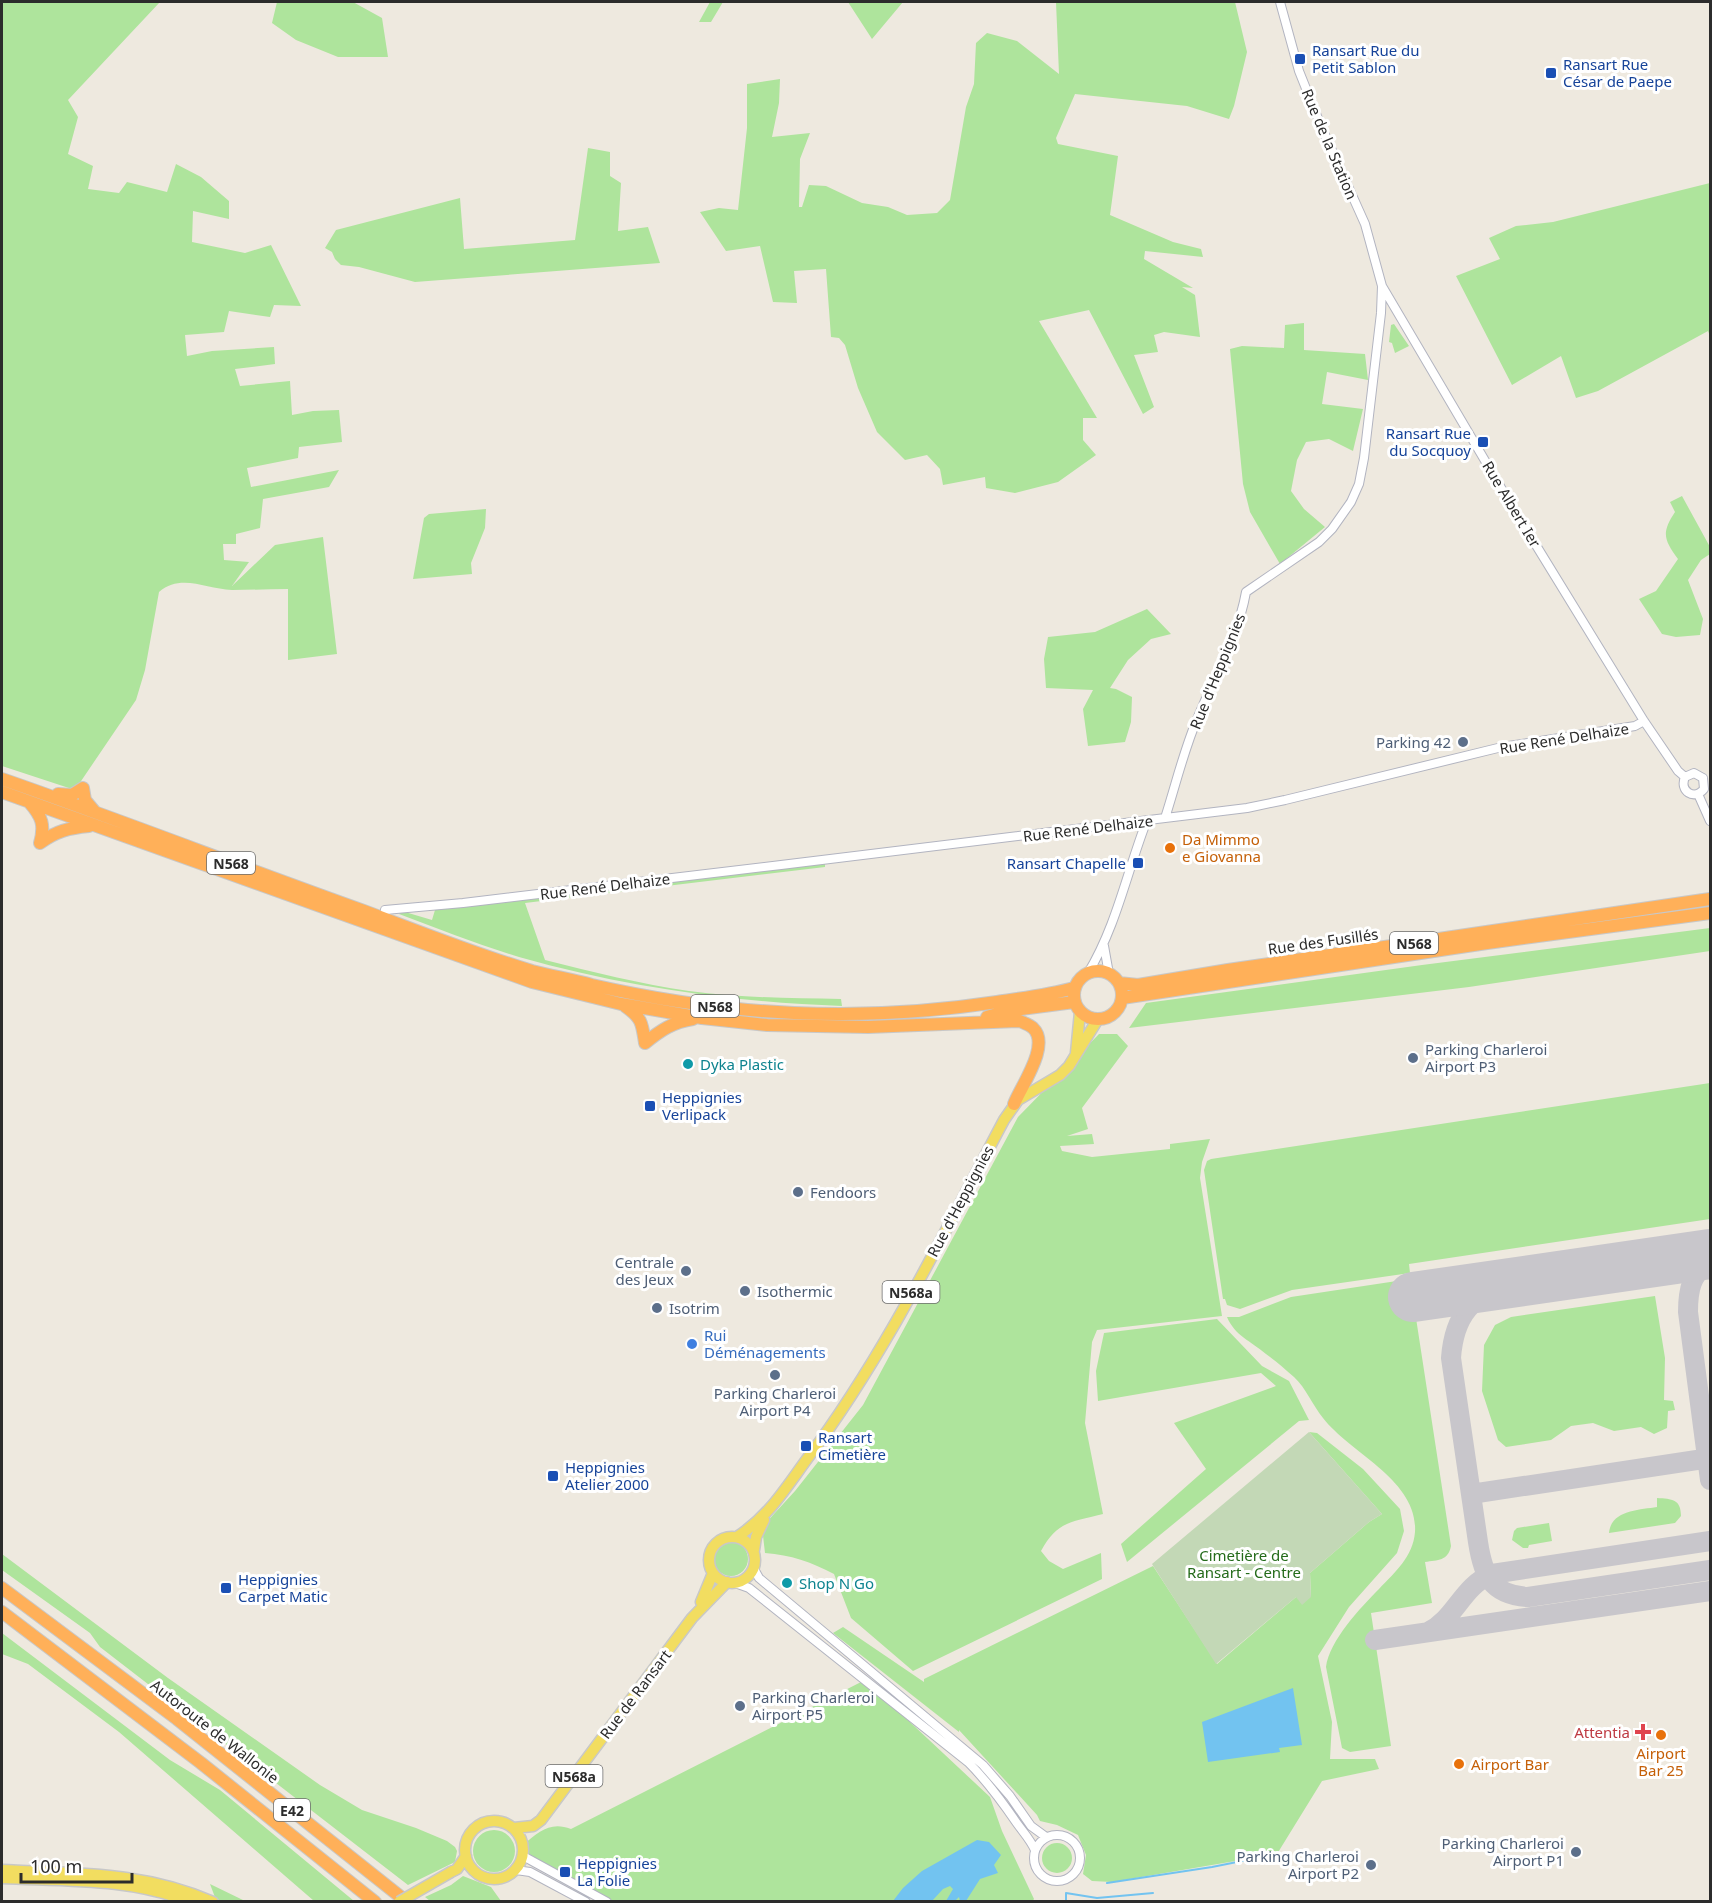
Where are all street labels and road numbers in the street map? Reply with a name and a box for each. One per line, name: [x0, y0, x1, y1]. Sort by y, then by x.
street label: Rue de la Station: [1298, 86, 1362, 202]
street label: Rue Albert Ier: [1478, 457, 1546, 551]
street label: Rue d'Heppignies: [1185, 610, 1249, 732]
street label: Rue René Delhaize: [1498, 718, 1630, 758]
street label: Rue René Delhaize: [1022, 810, 1154, 846]
road number: N568: [207, 852, 255, 874]
street label: Rue René Delhaize: [539, 868, 671, 904]
street label: Rue des Fusillés: [1267, 923, 1379, 959]
road number: N568: [1390, 932, 1438, 954]
road number: N568: [691, 995, 739, 1017]
street label: Rue d'Heppignies: [922, 1142, 998, 1260]
road number: N568a: [882, 1281, 940, 1303]
street label: Rue de Ransart: [595, 1645, 675, 1743]
street label: Autoroute de Wallonie: [147, 1675, 283, 1787]
road number: N568a: [546, 1765, 602, 1787]
road number: E42: [274, 1799, 310, 1821]

